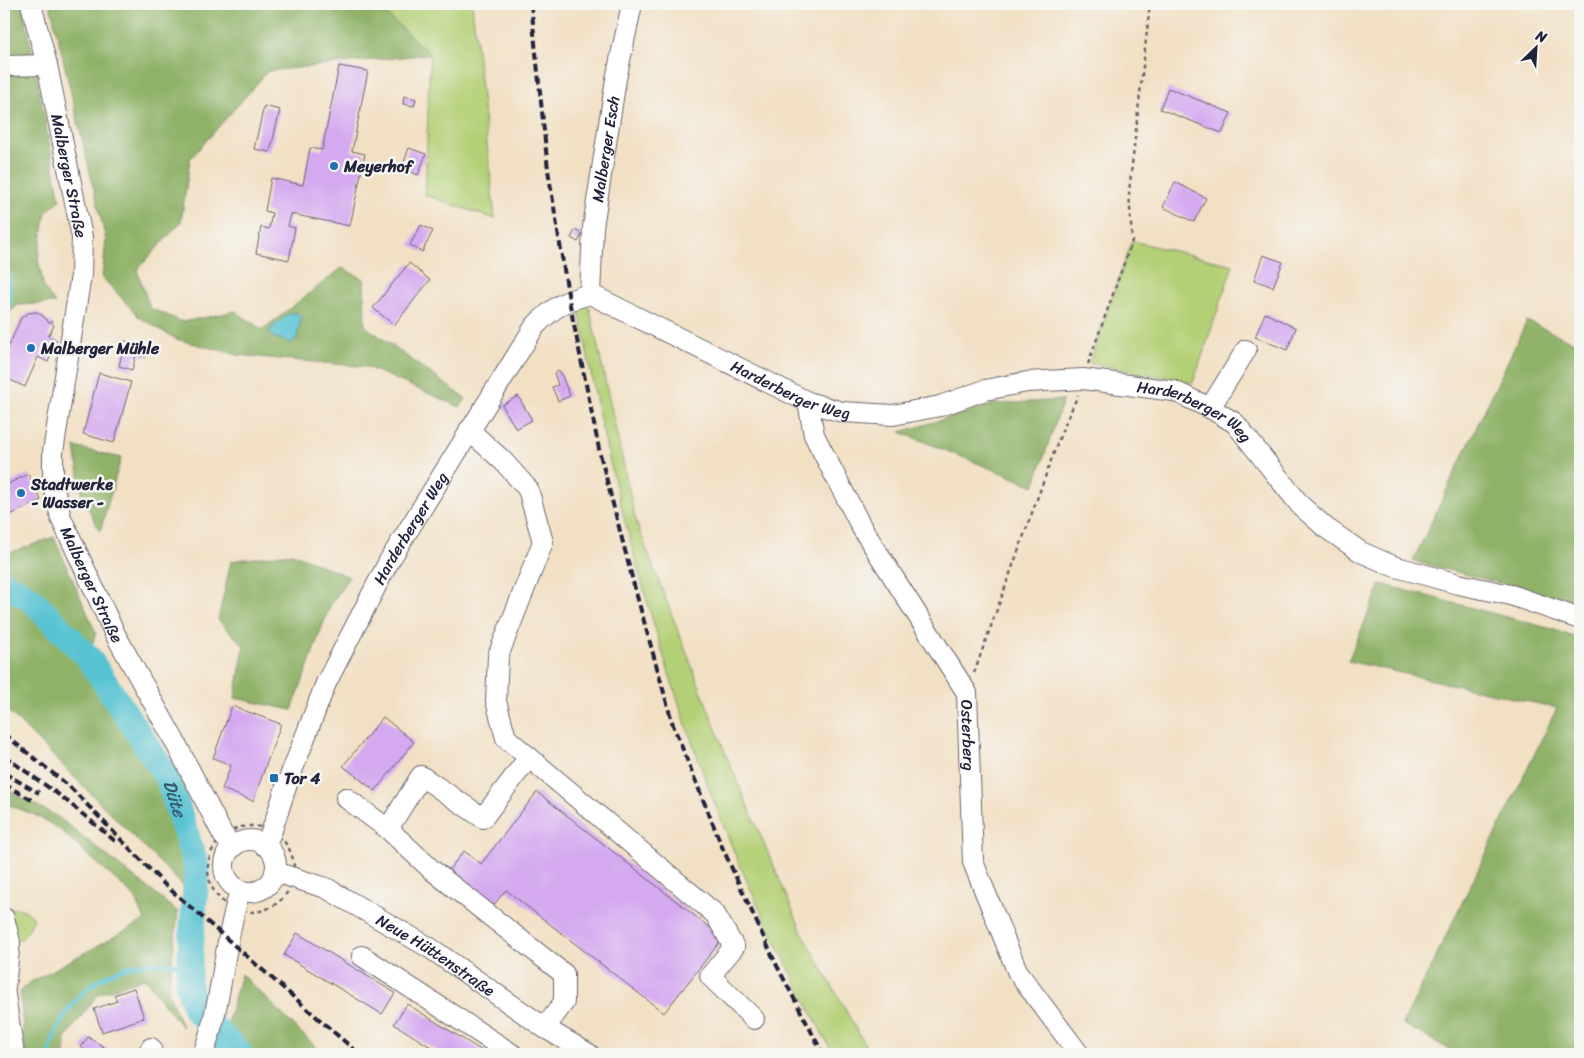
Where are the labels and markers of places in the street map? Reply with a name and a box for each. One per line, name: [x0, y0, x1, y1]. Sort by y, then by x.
place label: Meyerhof: [343, 152, 415, 181]
marker: Meyerhof: [328, 160, 340, 172]
place label: Malberger Mühle: [40, 334, 160, 363]
marker: Malberger Mühle: [25, 342, 37, 354]
place label: Stadtwerke - Wasser -: [30, 470, 113, 517]
marker: Stadtwerke - Wasser -: [15, 487, 27, 499]
place label: Tor 4: [284, 764, 320, 793]
marker: Tor 4: [268, 772, 280, 784]

